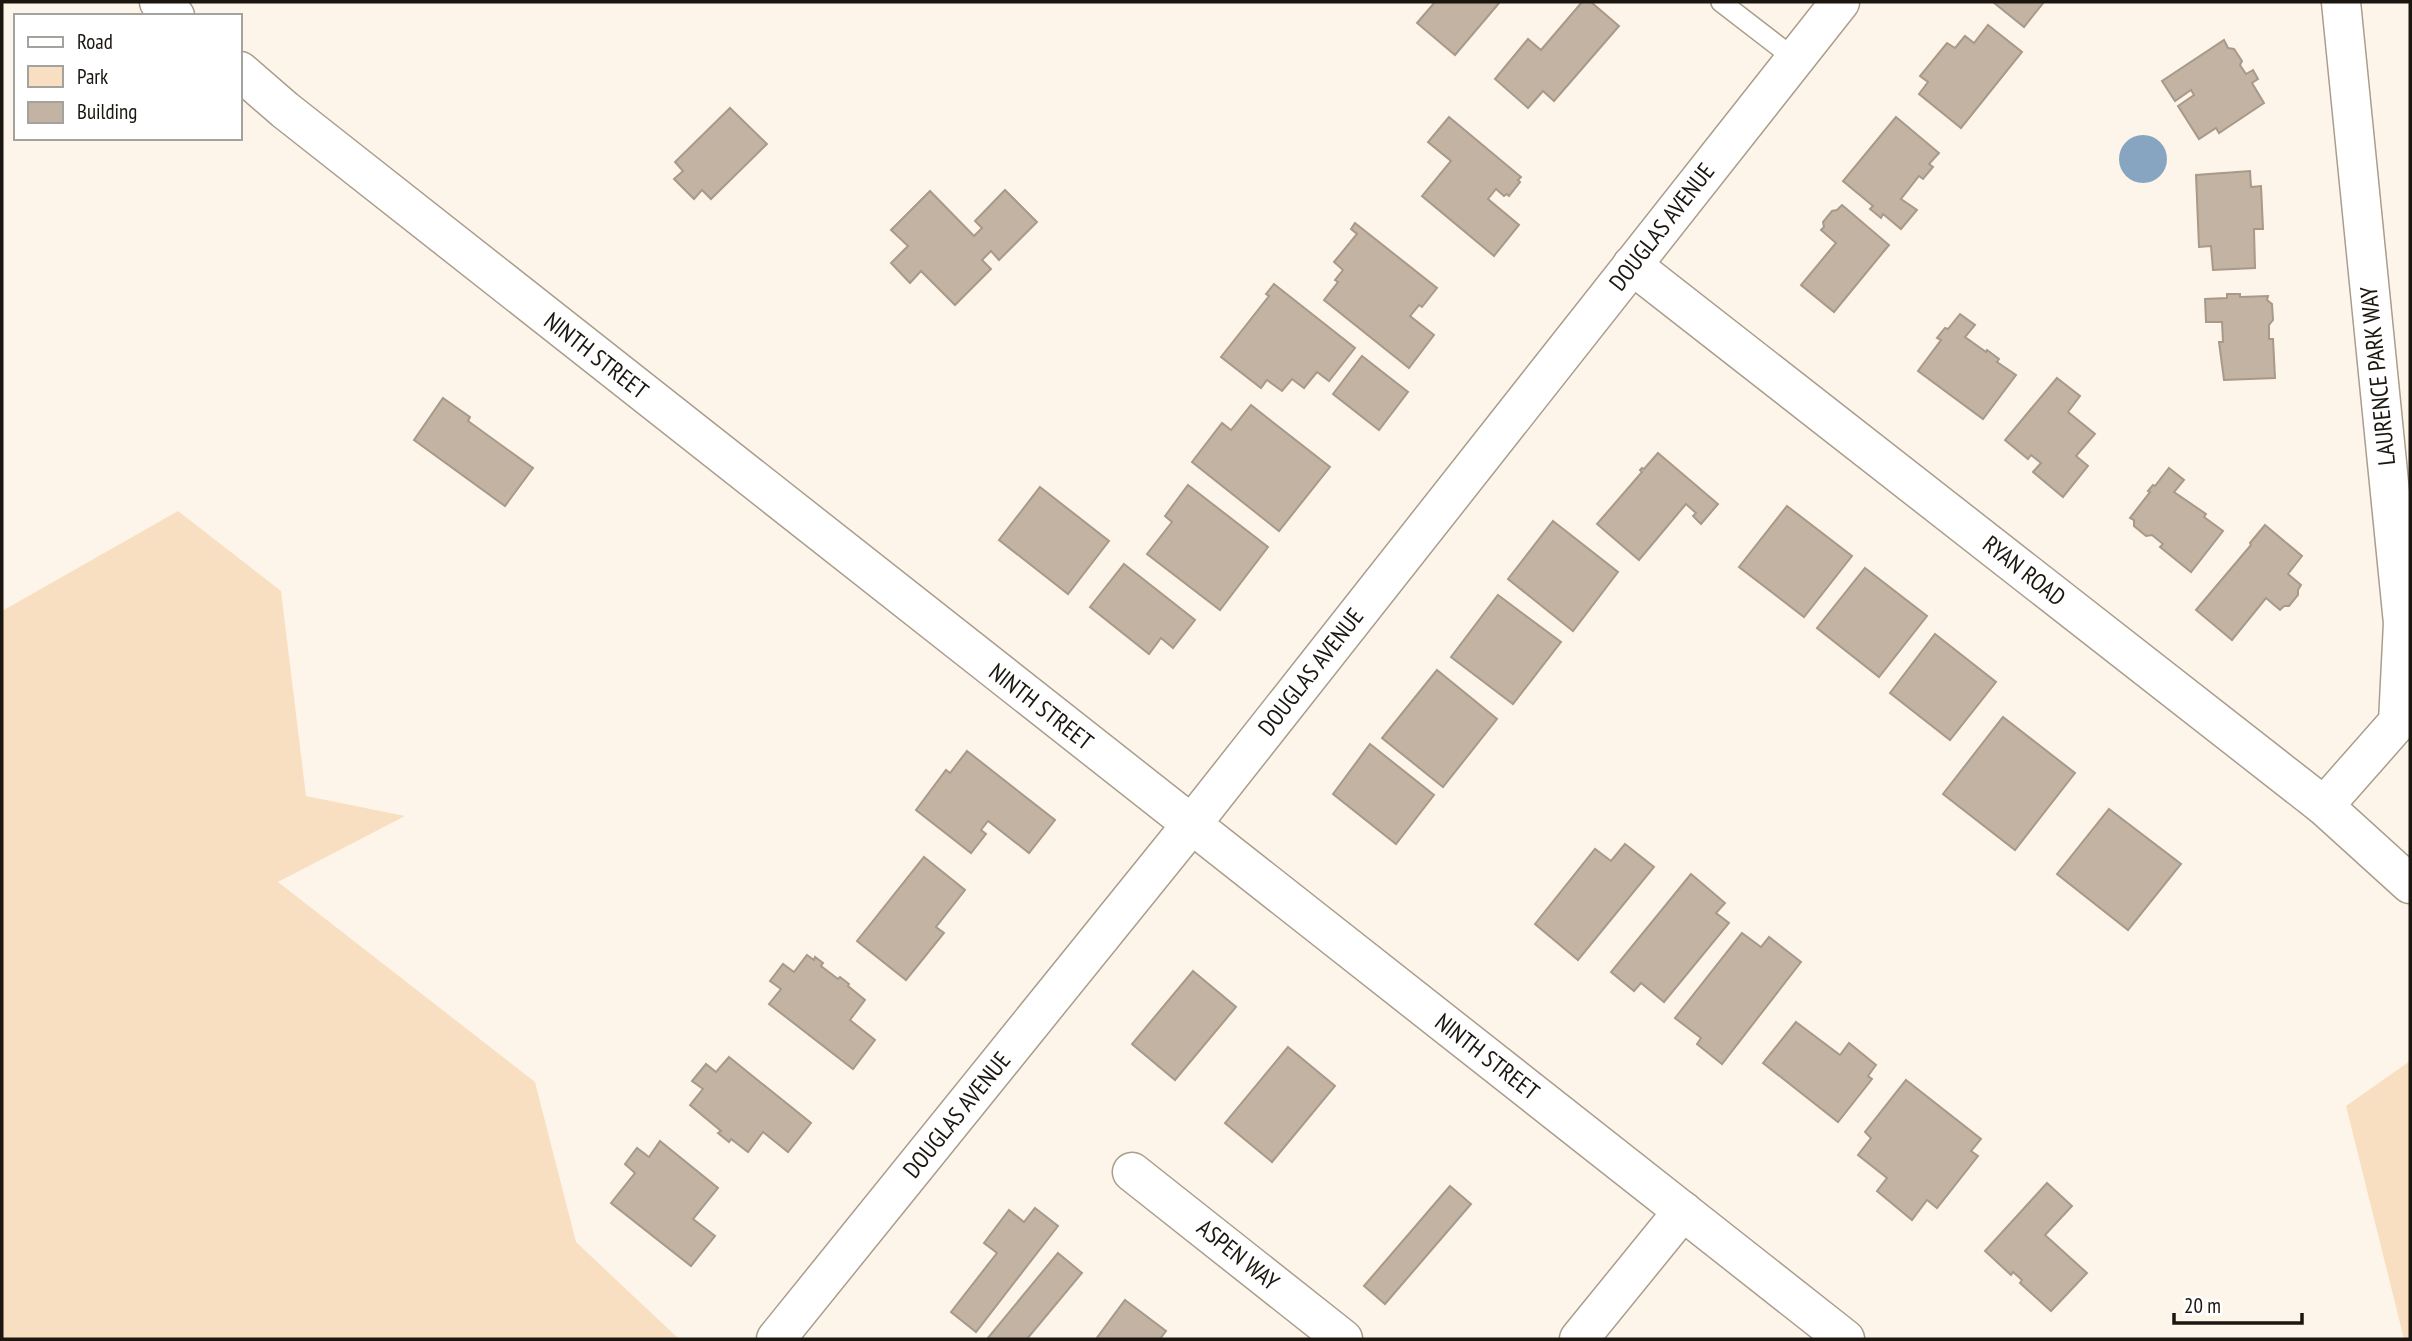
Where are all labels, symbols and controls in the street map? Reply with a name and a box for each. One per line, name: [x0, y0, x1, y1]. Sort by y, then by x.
legend: [14, 14, 242, 140]
text: Road: [77, 28, 113, 55]
text: Park: [77, 63, 108, 90]
text: Building: [77, 98, 137, 125]
street label: DOUGLAS AVENUE: [1602, 157, 1721, 297]
street label: LAURENCE PARK WAY: [2353, 285, 2402, 467]
street label: NINTH STREET: [538, 305, 655, 406]
street label: RYAN ROAD: [1977, 529, 2072, 613]
street label: DOUGLAS AVENUE: [1251, 602, 1370, 742]
street label: NINTH STREET: [983, 656, 1100, 757]
street label: NINTH STREET: [1429, 1006, 1546, 1107]
street label: DOUGLAS AVENUE: [896, 1045, 1017, 1184]
street label: ASPEN WAY: [1191, 1212, 1286, 1297]
scale bar: [2174, 1282, 2302, 1326]
text: 20 m: [2184, 1292, 2221, 1319]

